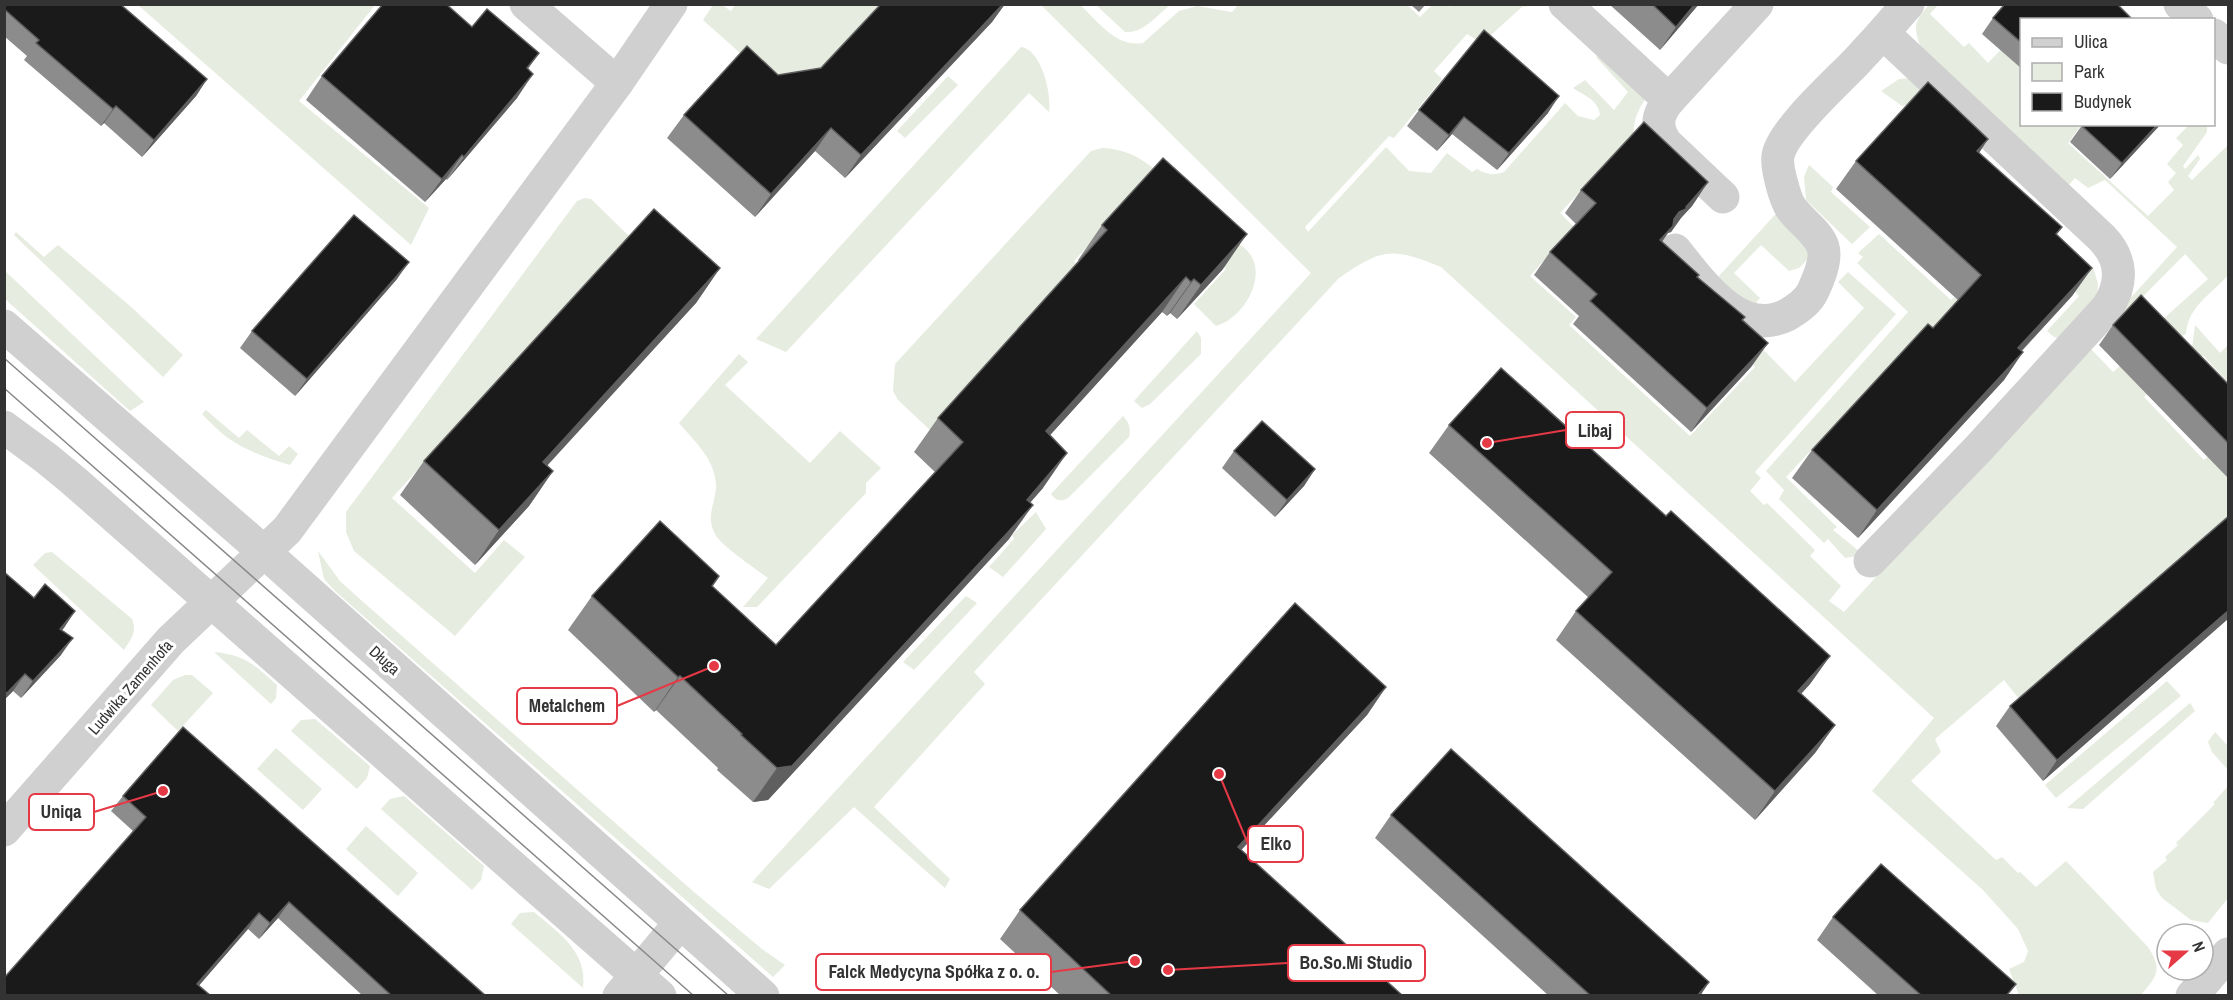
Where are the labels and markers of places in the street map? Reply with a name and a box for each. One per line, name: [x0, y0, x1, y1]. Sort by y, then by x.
callout: Libaj: [1566, 412, 1624, 448]
callout: Metalchem: [517, 688, 617, 724]
callout: Uniqa: [29, 794, 94, 830]
callout: Elko: [1248, 826, 1303, 862]
callout: Bo.So.Mi Studio: [1288, 945, 1425, 981]
callout: Falck Medycyna Spółka z o. o.: [816, 954, 1051, 990]

